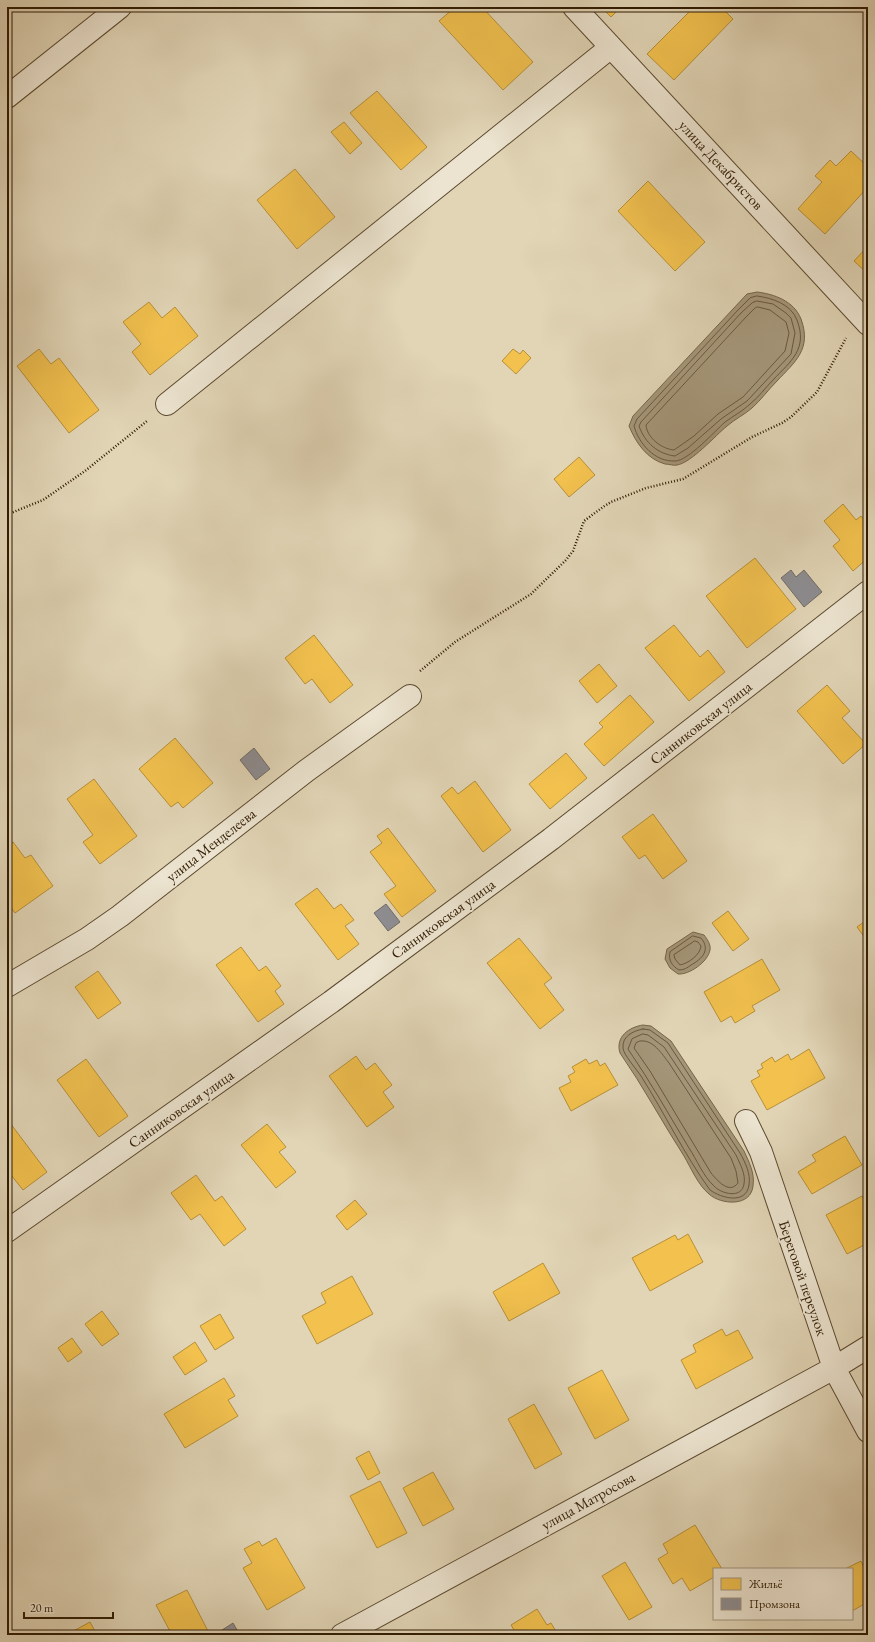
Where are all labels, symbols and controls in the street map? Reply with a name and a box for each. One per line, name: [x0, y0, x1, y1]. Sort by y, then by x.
street label: улица Декабристов: [675, 116, 768, 214]
street label: Санниковская улица: [646, 677, 756, 768]
street label: улица Менделеева: [162, 804, 259, 886]
street label: Санниковская улица: [387, 874, 499, 963]
street label: Санниковская улица: [124, 1065, 237, 1152]
street label: Береговой переулок: [775, 1218, 832, 1338]
street label: улица Матросова: [538, 1467, 638, 1534]
legend: [713, 1568, 853, 1620]
text: Жильё: [748, 1576, 783, 1592]
scale bar: [24, 1594, 113, 1620]
text: Промзона: [749, 1596, 800, 1612]
text: 20 m: [30, 1600, 54, 1616]

